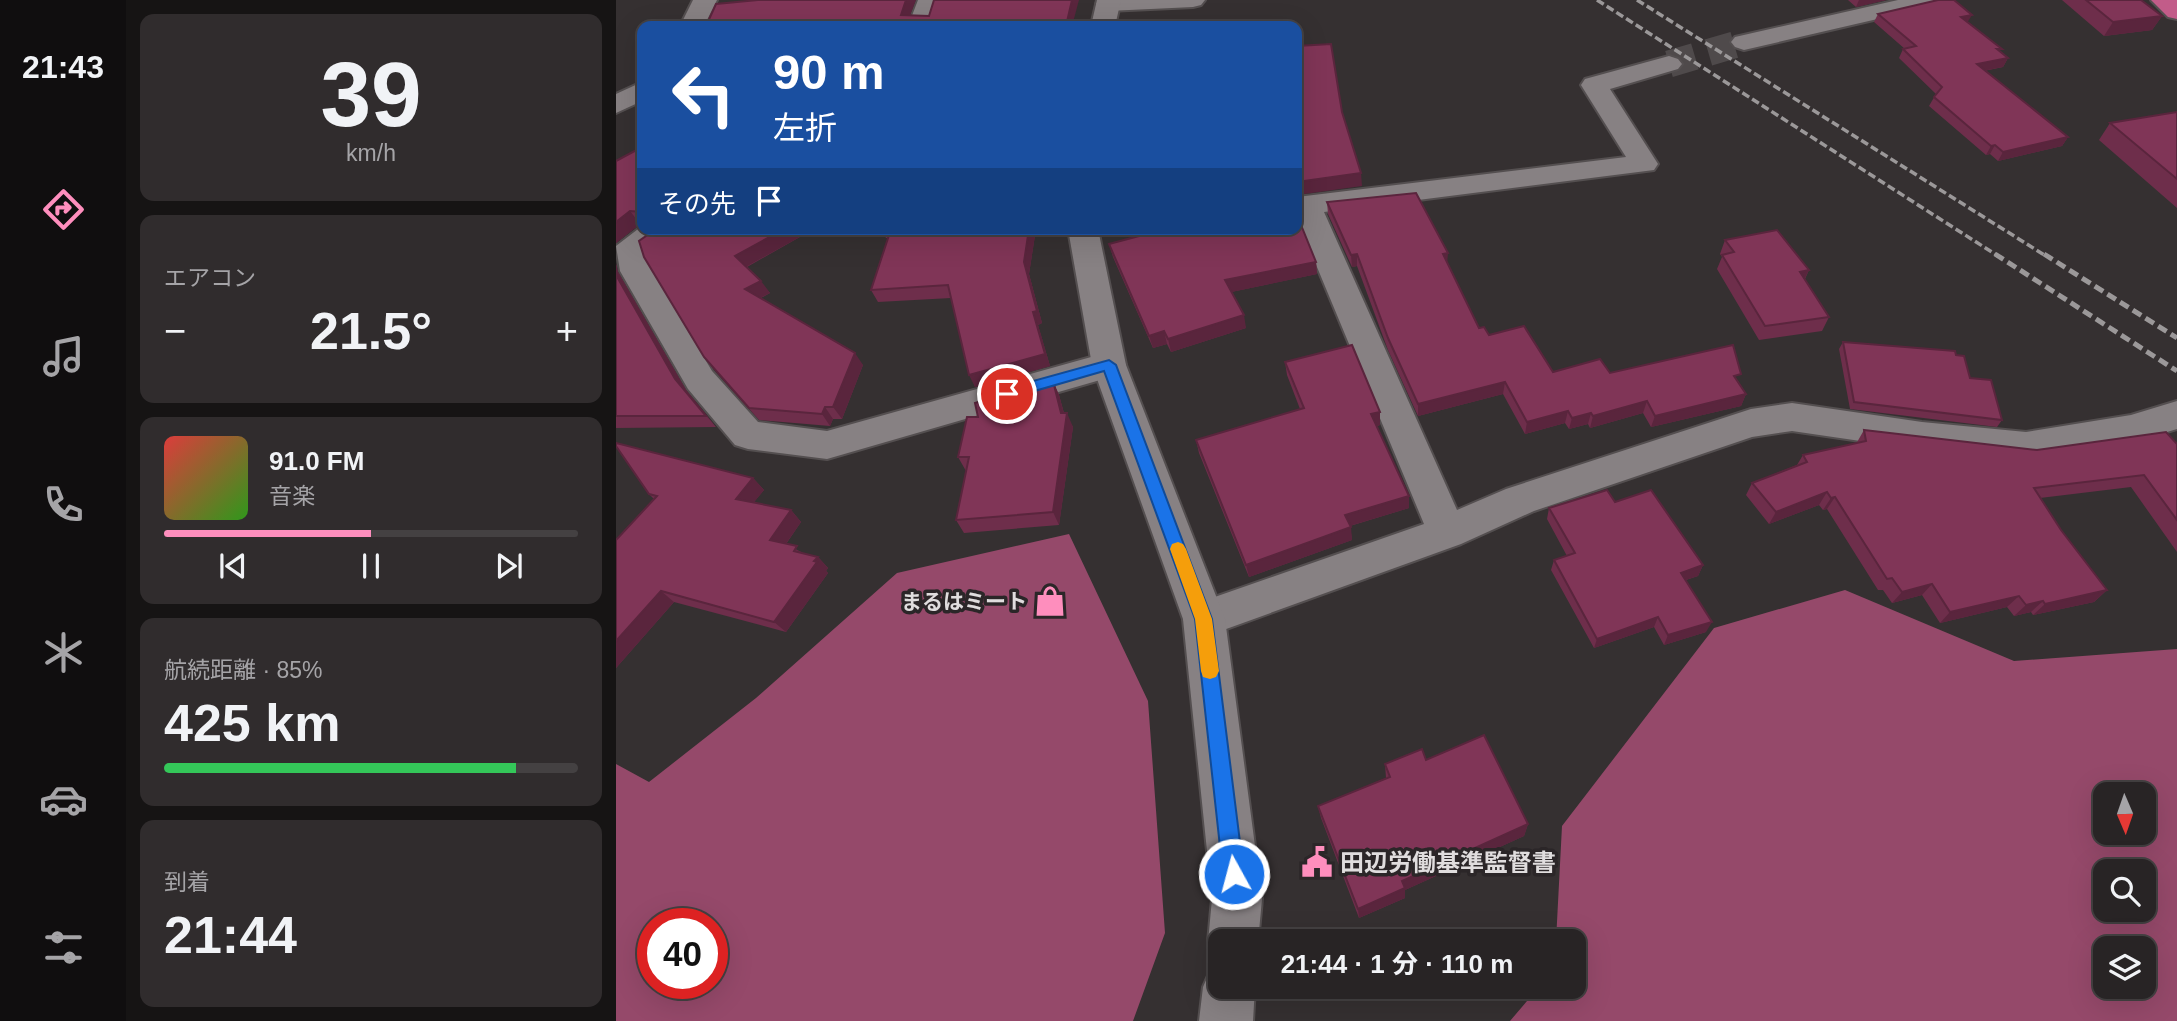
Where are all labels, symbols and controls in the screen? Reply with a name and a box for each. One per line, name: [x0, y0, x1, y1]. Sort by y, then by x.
text: 39: [320, 44, 422, 145]
text: 90 m: [773, 45, 885, 99]
text: 21:43: [22, 49, 104, 85]
icon: left: [658, 49, 749, 140]
text: 左折: [773, 110, 837, 146]
text: km/h: [346, 140, 396, 166]
icon: arrive: [750, 182, 788, 220]
icon: directions: [39, 185, 88, 234]
text: その先: [658, 189, 736, 219]
text: エアコン: [164, 265, 256, 291]
text: 21.5°: [310, 302, 432, 360]
text: −: [164, 310, 186, 352]
text: +: [556, 310, 578, 352]
icon: music: [39, 332, 88, 381]
pin: [977, 364, 1037, 424]
icon: arrive: [988, 375, 1026, 413]
text: 91.0 FM: [269, 446, 364, 476]
icon: phone: [39, 480, 88, 529]
text: 音楽: [269, 483, 315, 509]
icon: previous: [214, 547, 252, 585]
icon: pause: [352, 547, 390, 585]
icon: next: [490, 547, 528, 585]
shop icon: まるはミート: [1033, 584, 1067, 618]
place label: まるはミート: [901, 590, 1027, 613]
icon: climate: [39, 628, 88, 677]
text: 航続距離 · 85%: [164, 657, 322, 683]
text: 425 km: [164, 694, 340, 752]
icon: car: [39, 775, 88, 824]
north arrow: [2093, 782, 2156, 845]
map controls: [2093, 782, 2156, 999]
position arrow: [1197, 837, 1271, 911]
public building icon: 田辺労働基準監督書: [1300, 845, 1334, 879]
place label: 田辺労働基準監督書: [1340, 849, 1556, 876]
button: search: [2093, 859, 2156, 922]
text: 到着: [164, 869, 210, 895]
text: 21:44: [164, 906, 297, 964]
speed limit sign: 40: [637, 908, 728, 999]
icon: filters: [39, 923, 88, 972]
button: layers: [2093, 936, 2156, 999]
text: 21:44 · 1 分 · 110 m: [1281, 949, 1513, 979]

